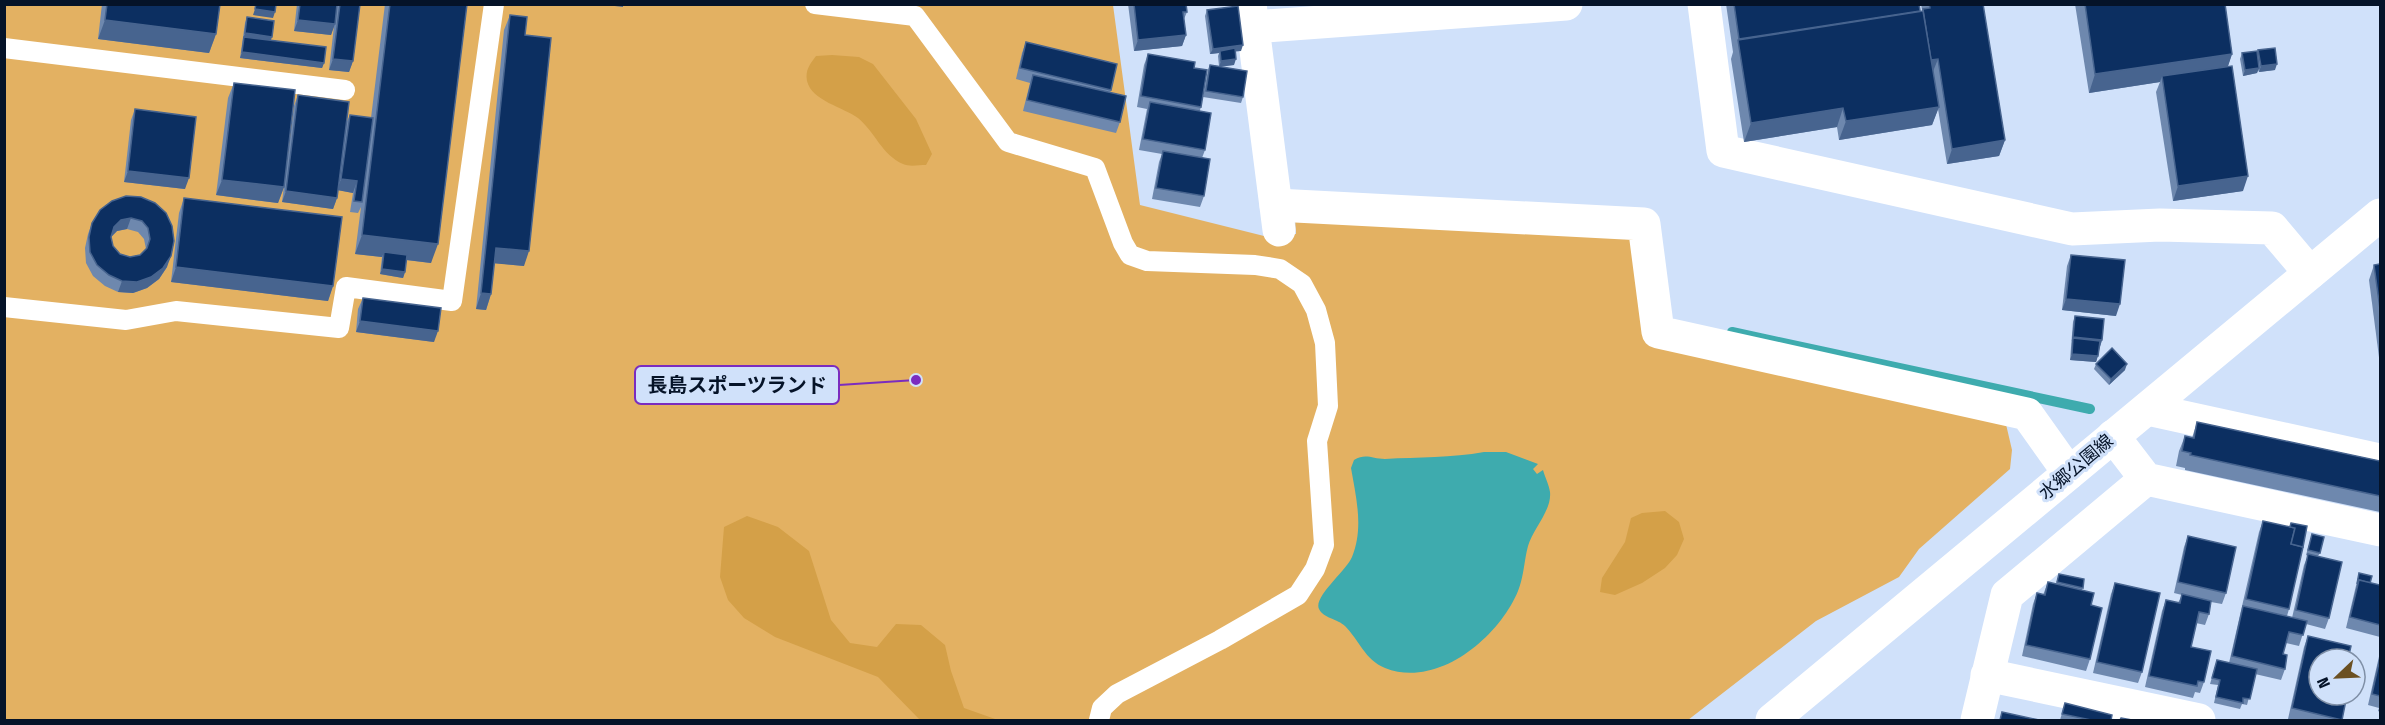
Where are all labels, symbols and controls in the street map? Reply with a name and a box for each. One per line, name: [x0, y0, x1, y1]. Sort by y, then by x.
callout: 長島スポーツランド: [635, 366, 839, 404]
text: 長島スポーツランド: [647, 373, 827, 397]
street label: 水郷公園線: [2034, 430, 2118, 504]
north arrow: [2307, 647, 2367, 707]
text: N: [2313, 675, 2334, 691]

